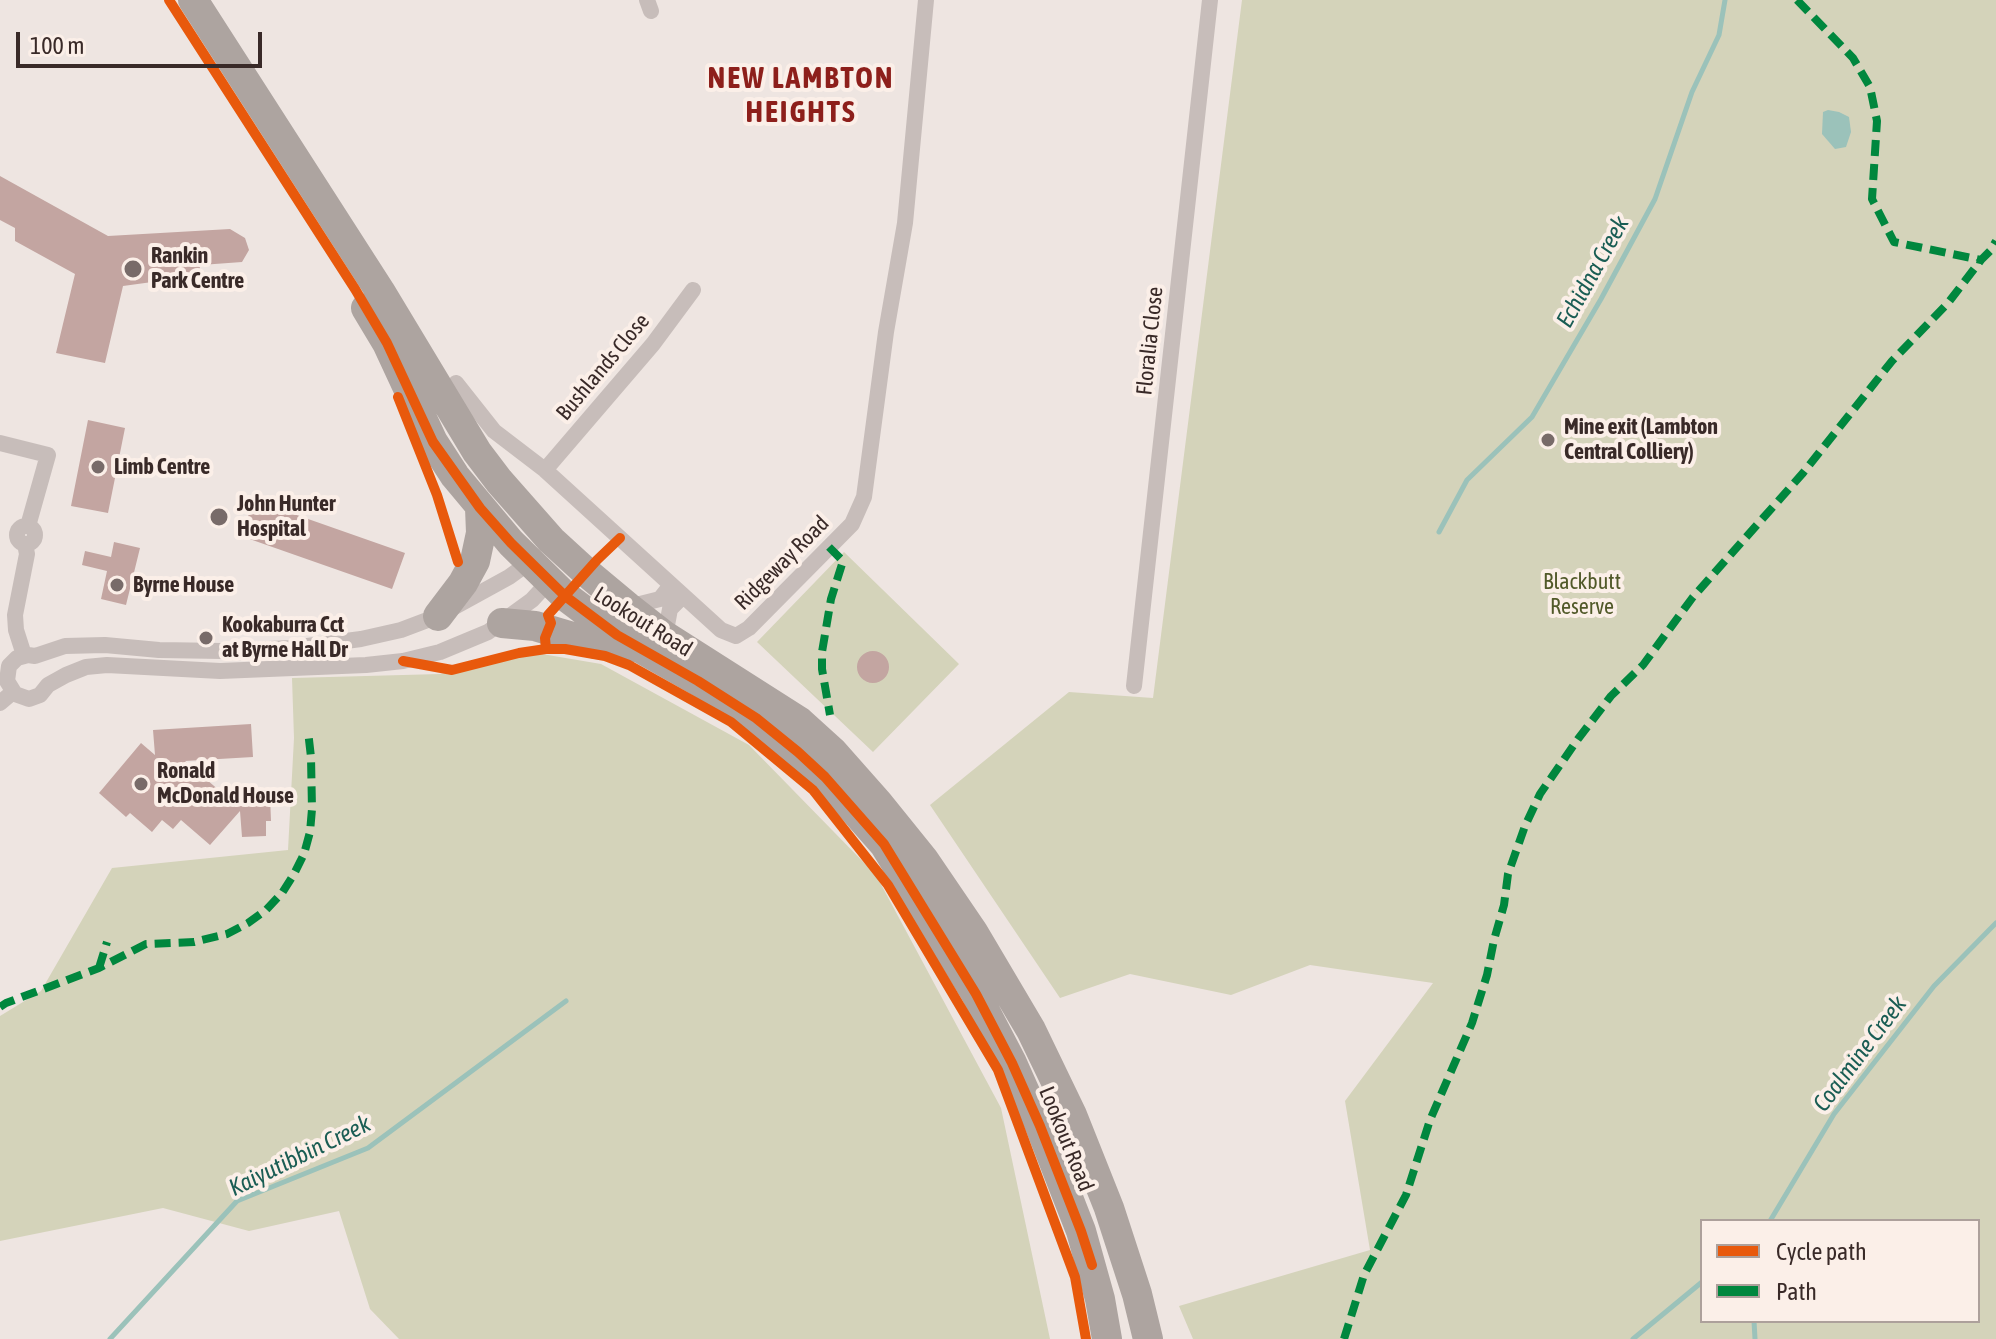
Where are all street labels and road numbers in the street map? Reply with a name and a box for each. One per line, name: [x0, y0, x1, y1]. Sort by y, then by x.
street label: Floralia Close: [1131, 286, 1169, 396]
street label: Bushlands Close: [551, 308, 655, 426]
street label: Ridgeway Road: [729, 510, 835, 616]
street label: Lookout Road: [589, 581, 697, 663]
street label: Lookout Road: [1033, 1083, 1099, 1195]

